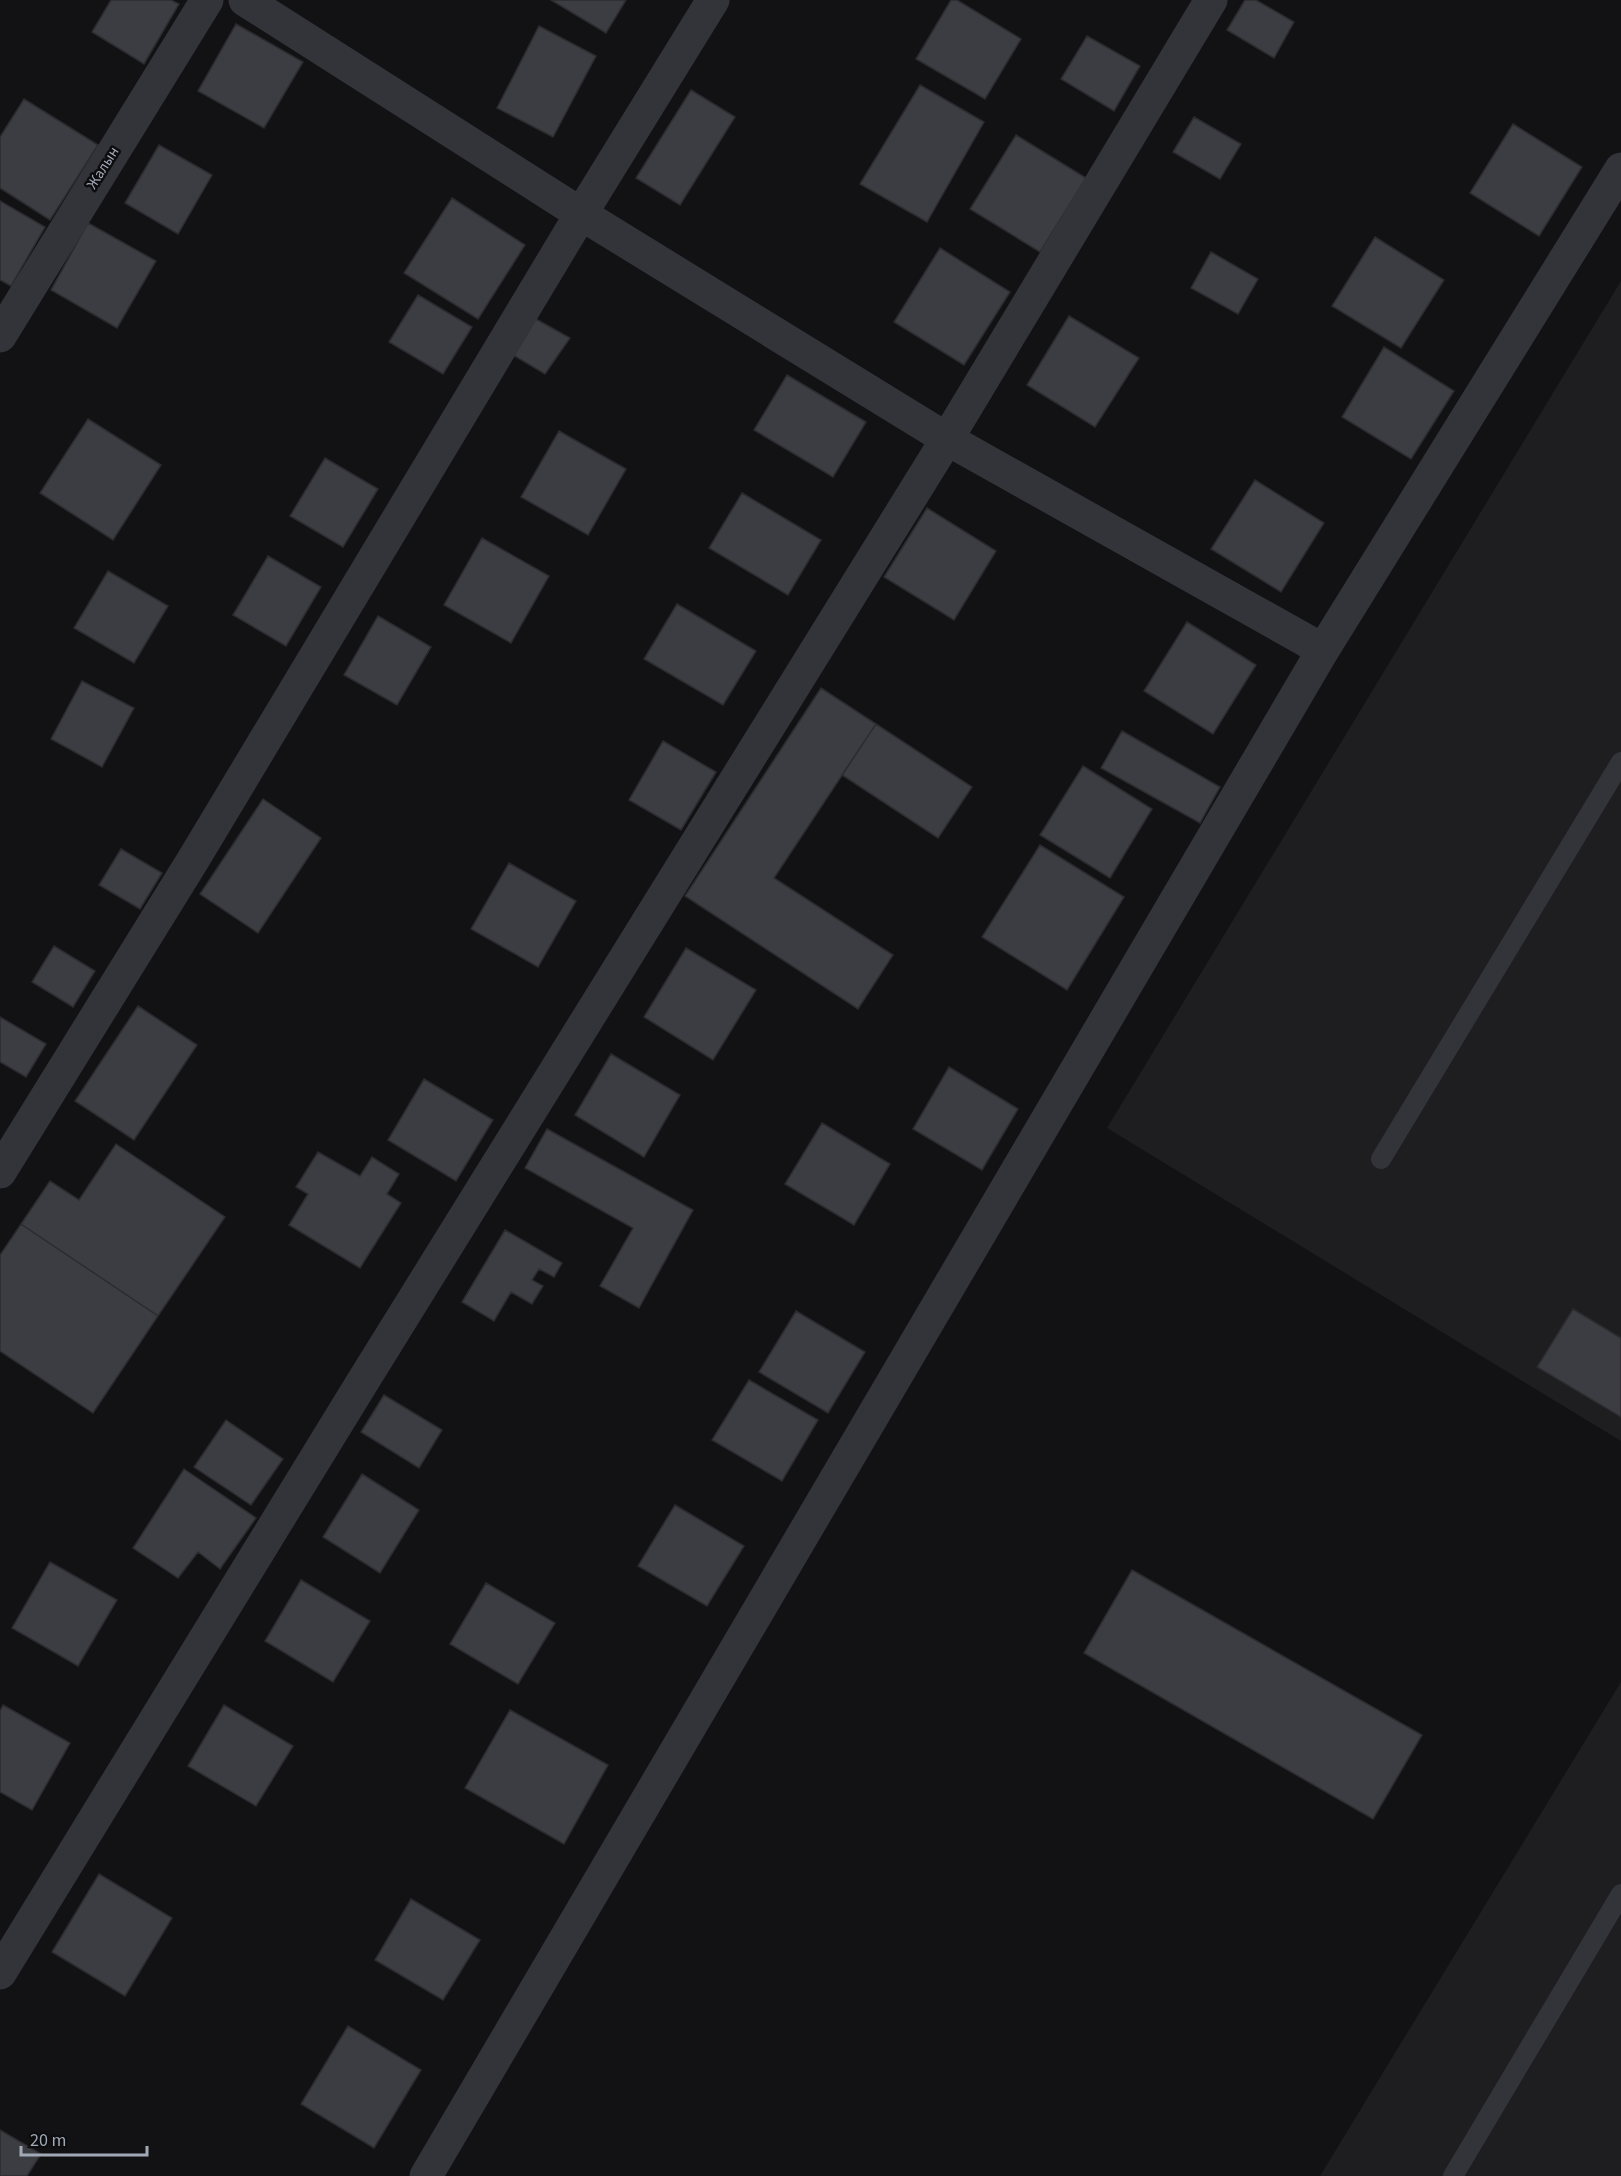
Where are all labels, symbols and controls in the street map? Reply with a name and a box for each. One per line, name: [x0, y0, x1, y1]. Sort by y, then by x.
street label: Жалын: [82, 143, 124, 193]
scale bar: [21, 2119, 147, 2157]
text: 20 m: [30, 2128, 66, 2153]

